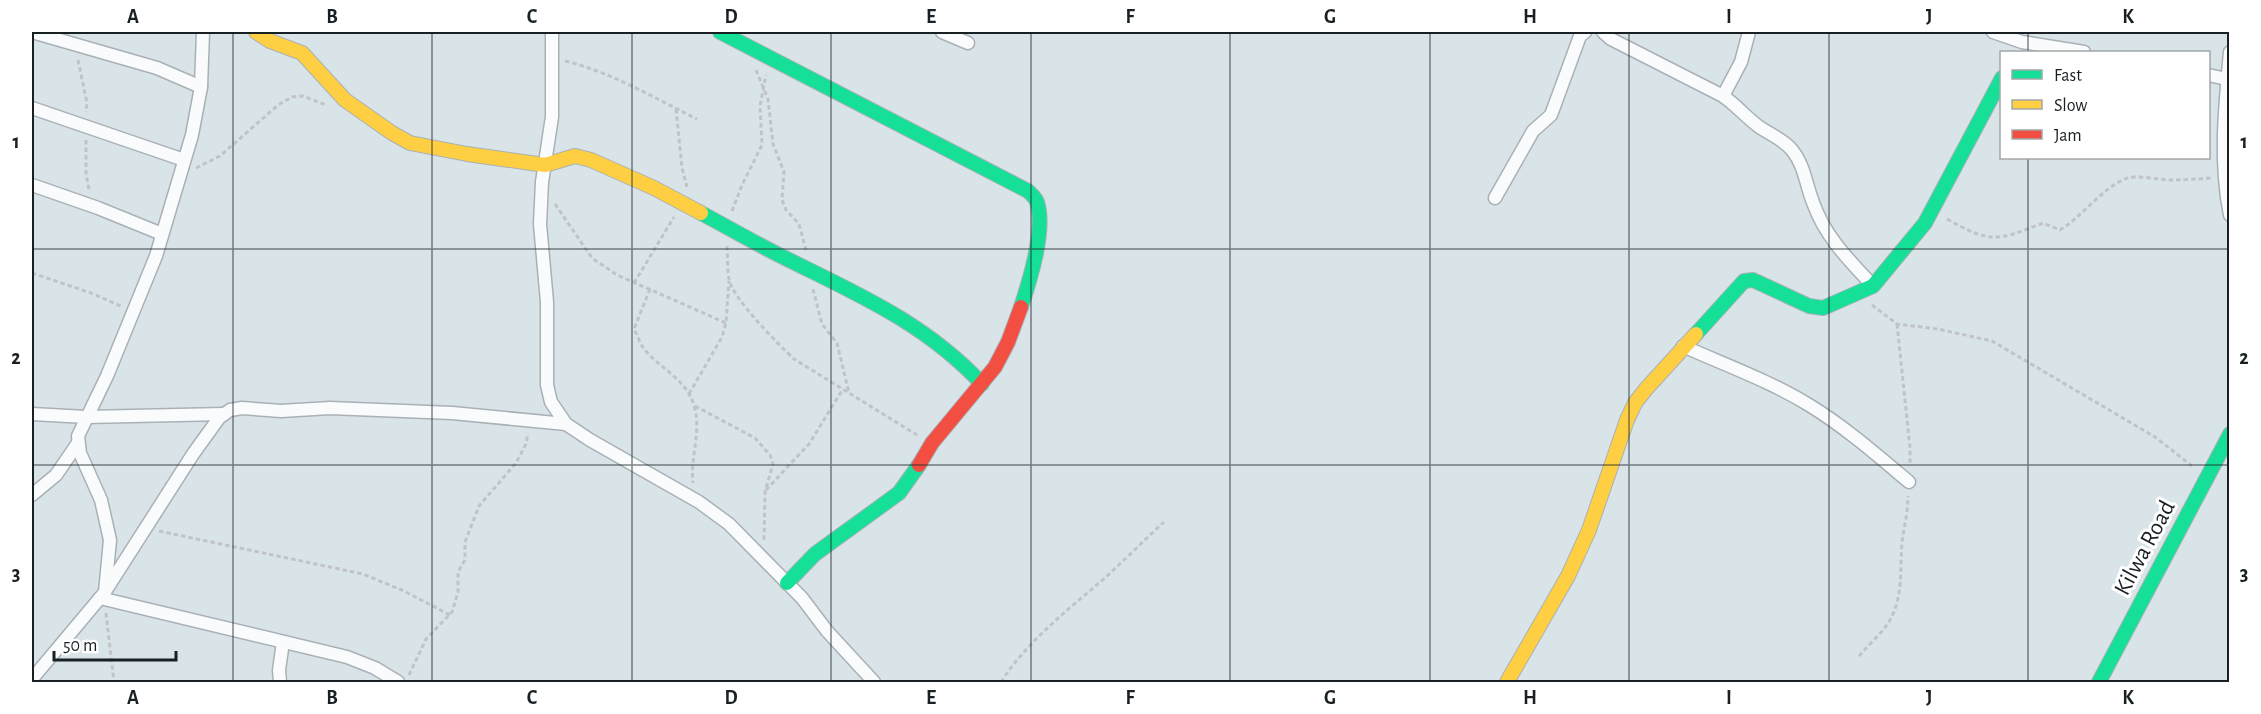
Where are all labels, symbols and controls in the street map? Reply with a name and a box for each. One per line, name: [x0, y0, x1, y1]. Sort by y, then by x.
text: A: [127, 7, 139, 27]
text: B: [326, 7, 338, 27]
text: C: [527, 7, 538, 27]
text: D: [724, 7, 738, 27]
text: E: [926, 7, 936, 27]
text: F: [1125, 7, 1135, 27]
text: G: [1324, 7, 1336, 27]
text: H: [1523, 7, 1537, 27]
text: I: [1726, 7, 1732, 27]
text: J: [1926, 7, 1932, 27]
text: K: [2122, 7, 2134, 27]
legend: [2000, 51, 2210, 159]
text: Fast: [2054, 67, 2082, 85]
text: Slow: [2054, 97, 2087, 115]
text: Jam: [2054, 127, 2082, 145]
text: 1: [12, 132, 20, 152]
text: 1: [2240, 132, 2248, 152]
text: 2: [11, 348, 21, 368]
text: 2: [2239, 348, 2249, 368]
street label: Kilwa Road: [2110, 497, 2180, 599]
text: 3: [12, 564, 20, 584]
text: 3: [2240, 564, 2248, 584]
scale bar: [54, 624, 176, 662]
text: 50 m: [63, 637, 97, 655]
text: A: [127, 688, 139, 708]
text: B: [326, 688, 338, 708]
text: C: [527, 688, 538, 708]
text: D: [724, 688, 738, 708]
text: E: [926, 688, 936, 708]
text: F: [1125, 688, 1135, 708]
text: G: [1324, 688, 1336, 708]
text: H: [1523, 688, 1537, 708]
text: I: [1726, 688, 1732, 708]
text: J: [1926, 688, 1932, 708]
text: K: [2122, 688, 2134, 708]

